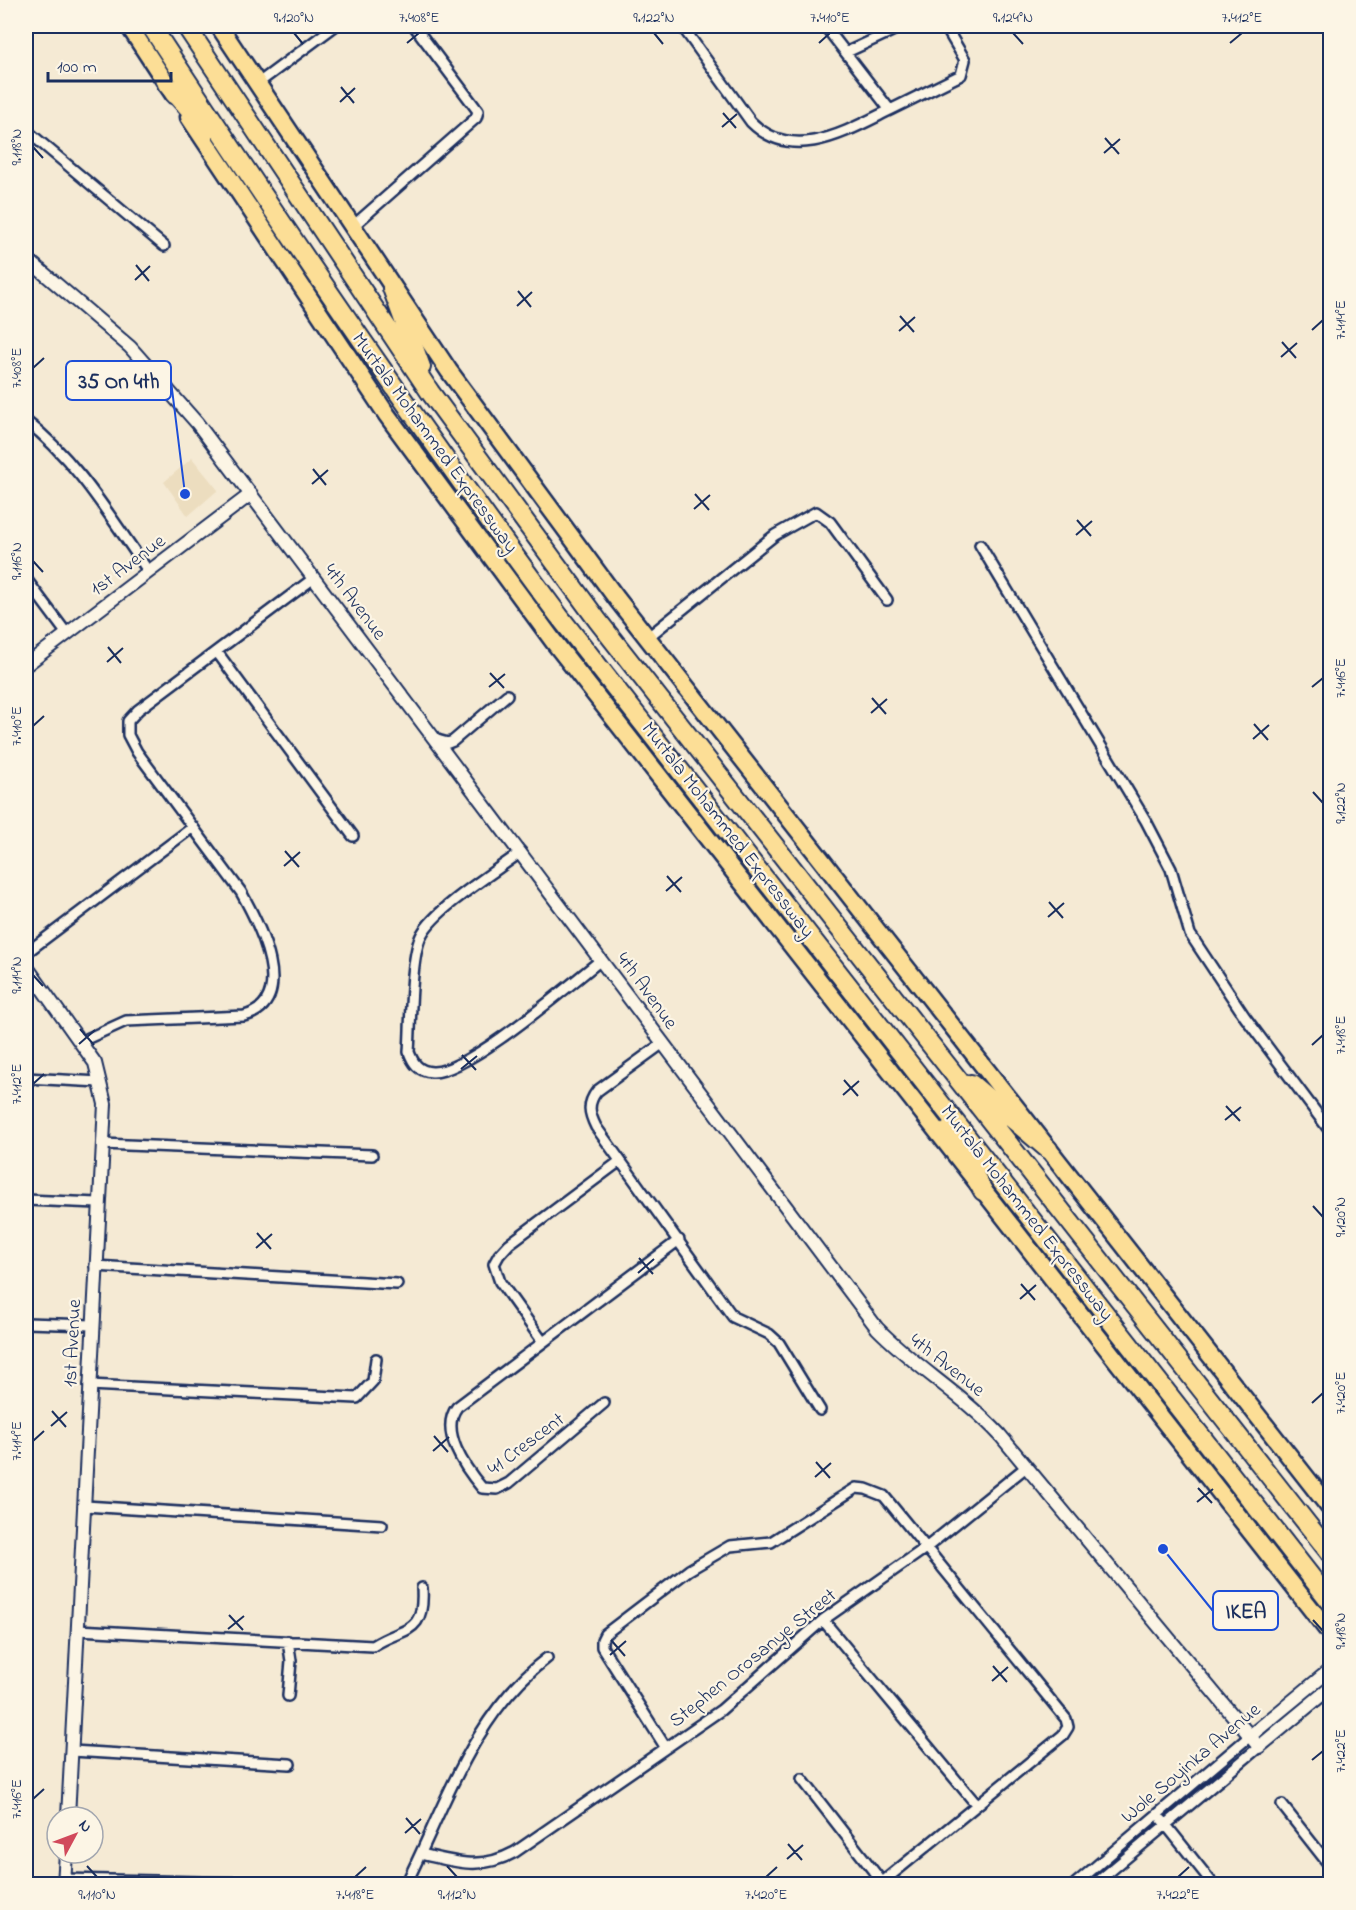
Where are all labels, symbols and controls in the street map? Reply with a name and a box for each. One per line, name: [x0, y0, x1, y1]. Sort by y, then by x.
text: 9.120°N: [274, 7, 314, 29]
text: 7.408°E: [399, 7, 439, 29]
text: 9.122°N: [633, 7, 675, 29]
text: 7.410°E: [810, 7, 850, 29]
text: 9.124°N: [993, 7, 1033, 29]
text: 7.412°E: [1222, 7, 1262, 29]
scale bar: [48, 45, 171, 83]
text: 100 m: [57, 55, 97, 81]
text: 9.118°N: [6, 129, 28, 165]
text: 7.414°E: [1330, 300, 1352, 340]
street label: Murtala Mohammed Expressway: [344, 327, 524, 560]
text: 7.408°E: [6, 348, 28, 388]
callout: 35 On 4th: [66, 361, 171, 400]
text: 35 On 4th: [77, 368, 160, 398]
street label: 1st Avenue: [85, 528, 172, 604]
text: 9.116°N: [6, 542, 28, 580]
street label: 4th Avenue: [316, 558, 392, 647]
text: 7.416°E: [1330, 658, 1352, 698]
text: 7.410°E: [6, 706, 28, 746]
street label: Murtala Mohammed Expressway: [633, 716, 821, 945]
text: 9.122°N: [1330, 782, 1352, 824]
street label: 4th Avenue: [608, 947, 684, 1036]
text: 9.114°N: [6, 956, 28, 994]
text: 7.418°E: [1330, 1016, 1352, 1054]
text: 7.412°E: [6, 1064, 28, 1104]
street label: Murtala Mohammed Expressway: [932, 1099, 1120, 1328]
text: 9.120°N: [1330, 1197, 1352, 1237]
street label: 1st Avenue: [57, 1298, 90, 1388]
street label: 4th Avenue: [902, 1327, 991, 1405]
text: 7.420°E: [1330, 1372, 1352, 1414]
street label: 41 Crescent: [482, 1406, 572, 1484]
text: 7.414°E: [6, 1421, 28, 1461]
street label: Stephen Orosanye Street: [664, 1582, 844, 1736]
callout: IKEA: [1213, 1591, 1278, 1630]
text: IKEA: [1226, 1598, 1266, 1628]
text: 9.118°N: [1330, 1613, 1352, 1649]
street label: Wole Soyinka Avenue: [1115, 1697, 1268, 1831]
text: 7.422°E: [1330, 1729, 1352, 1773]
text: 7.416°E: [6, 1779, 28, 1819]
north arrow: [45, 1805, 105, 1865]
text: N: [72, 1815, 98, 1839]
text: 9.110°N: [78, 1884, 116, 1906]
text: 7.418°E: [336, 1884, 374, 1906]
text: 9.112°N: [438, 1884, 476, 1906]
text: 7.420°E: [745, 1884, 787, 1906]
text: 7.422°E: [1156, 1884, 1200, 1906]

